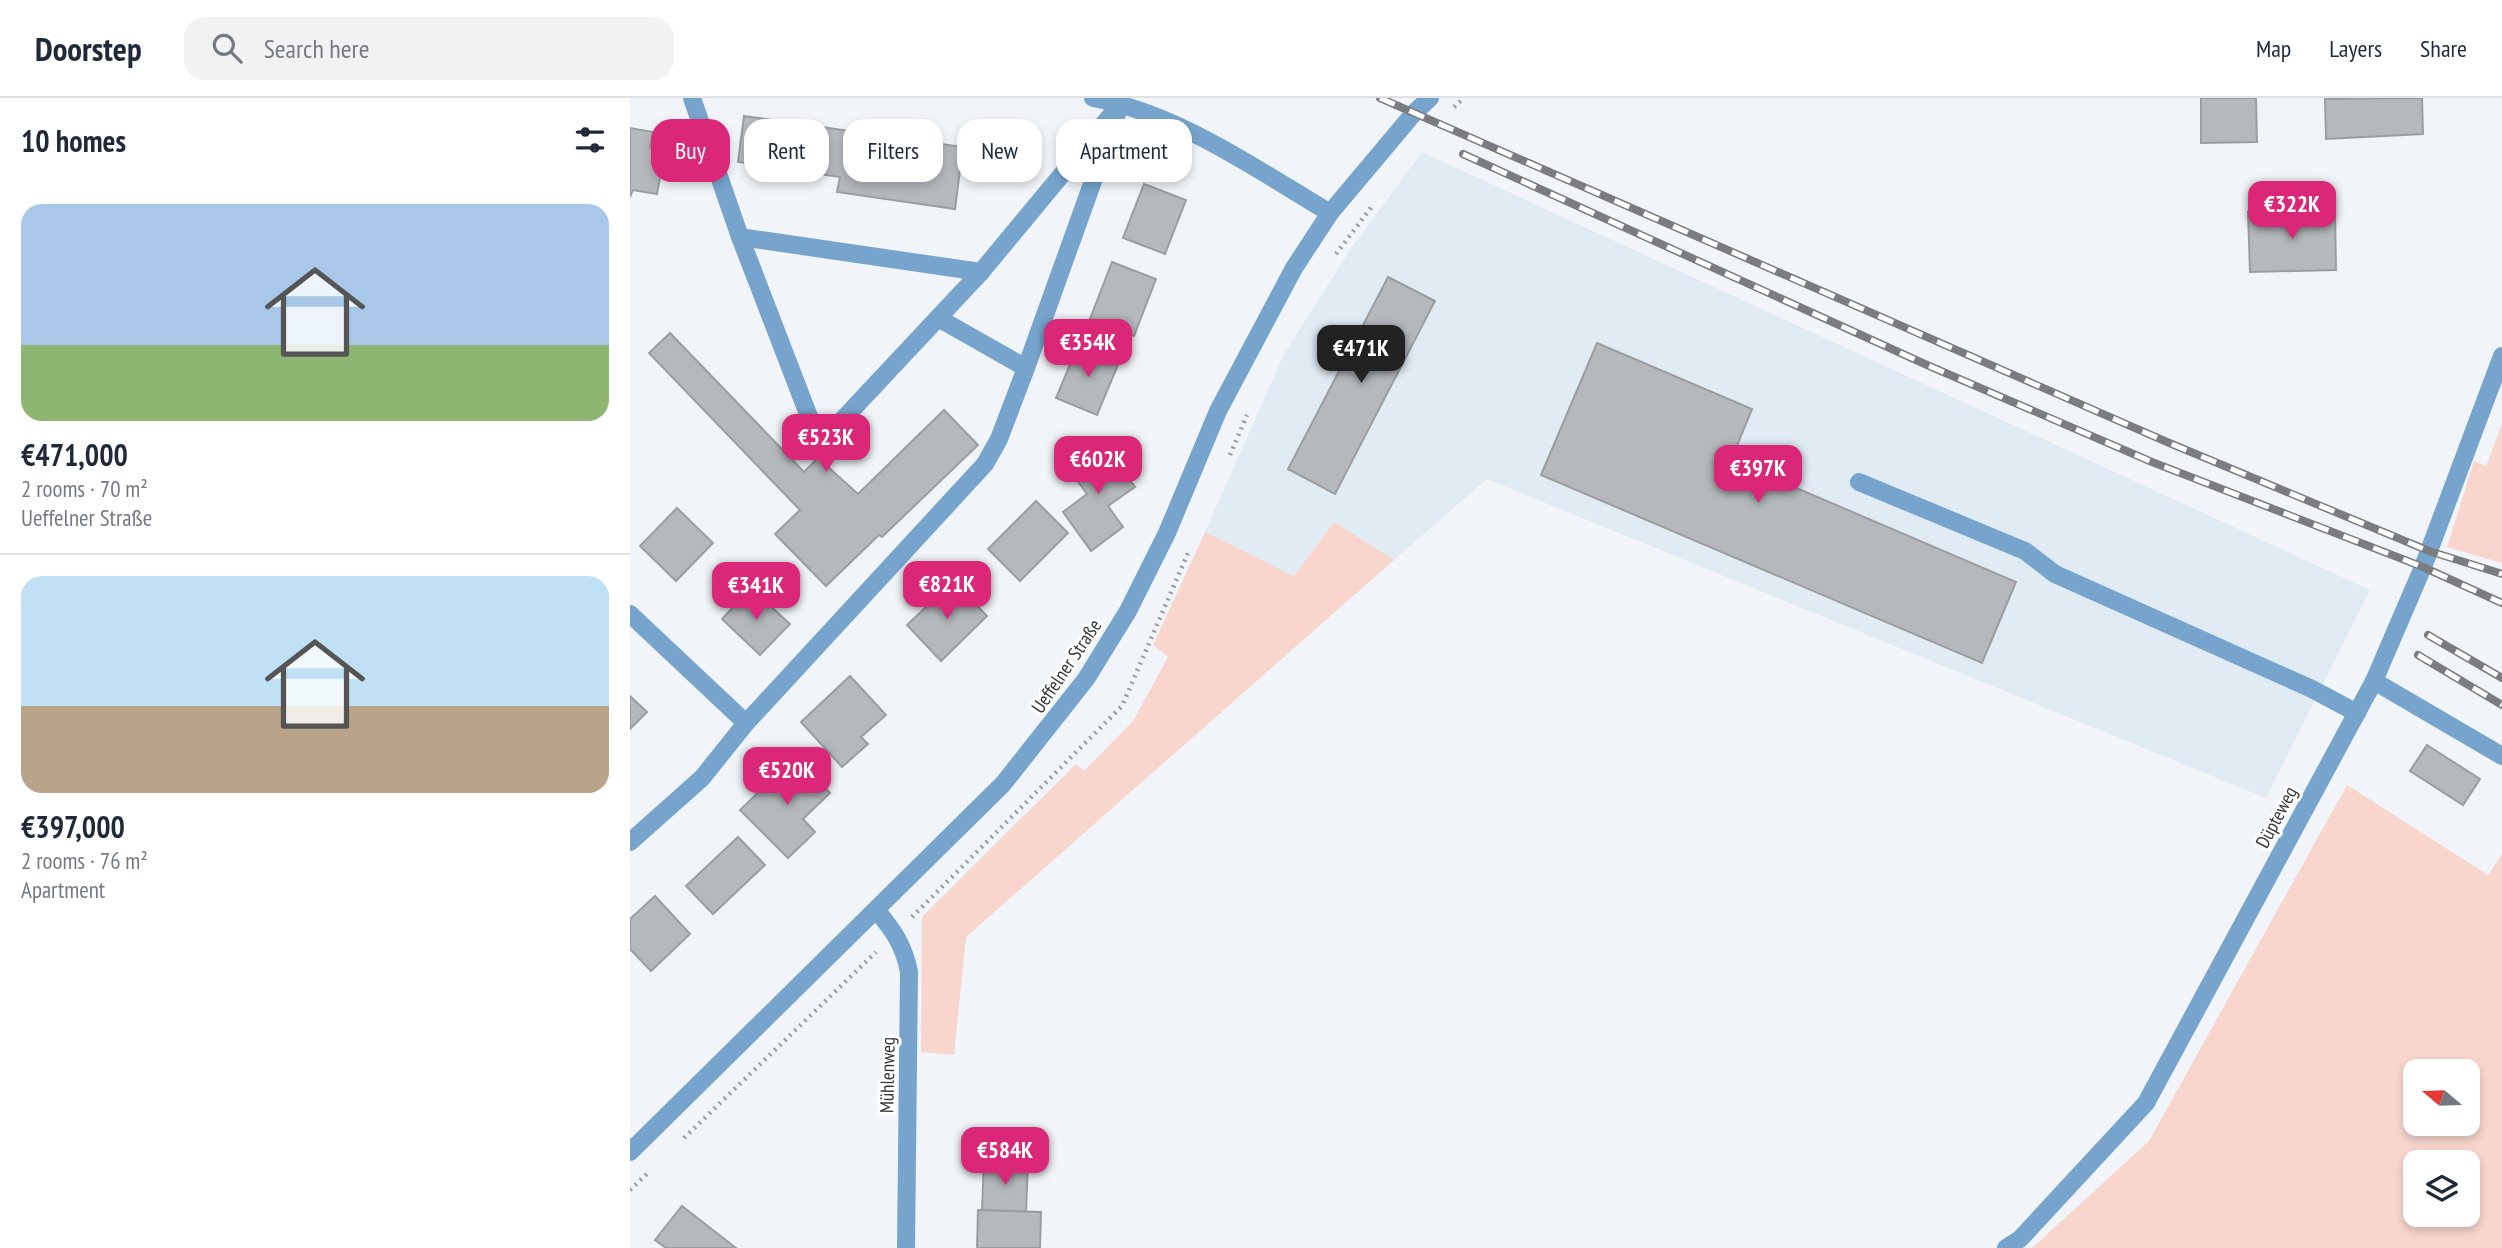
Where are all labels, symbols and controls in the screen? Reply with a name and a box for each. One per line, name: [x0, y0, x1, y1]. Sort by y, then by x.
search box: [184, 17, 674, 80]
text: Doorstep: [35, 27, 142, 70]
icon: search: [208, 29, 246, 67]
text: Search here: [264, 32, 369, 65]
text: Map: [2256, 33, 2291, 64]
text: Layers: [2329, 33, 2382, 64]
text: Share: [2420, 33, 2467, 64]
chip: Buy: [651, 119, 730, 182]
chip: Rent: [744, 119, 829, 182]
chip: Filters: [843, 119, 943, 182]
chip: New: [957, 119, 1042, 182]
chip: Apartment: [1056, 119, 1192, 182]
text: 10 homes: [21, 121, 126, 160]
icon: filters: [571, 121, 609, 159]
pin: €322K: [2243, 181, 2341, 241]
text: €322K: [2264, 189, 2320, 218]
icon: home: [252, 249, 378, 375]
pin: €354K: [1039, 320, 1137, 379]
pin: €471K: [1312, 326, 1410, 385]
text: €354K: [1060, 327, 1116, 356]
text: €471K: [1333, 333, 1389, 362]
pin: €523K: [777, 414, 875, 474]
text: €523K: [798, 422, 854, 451]
text: €471,000: [21, 435, 128, 474]
pin: €602K: [1049, 436, 1147, 496]
text: €602K: [1070, 444, 1126, 473]
pin: €397K: [1709, 446, 1807, 505]
text: €397K: [1730, 453, 1786, 482]
text: 2 rooms · 70 m²: [21, 474, 148, 503]
text: Ueffelner Straße: [21, 503, 152, 532]
pin: €821K: [898, 561, 996, 621]
pin: €341K: [707, 562, 805, 622]
text: €821K: [919, 569, 975, 598]
text: €341K: [728, 570, 784, 599]
street label: Ueffelner Straße: [1026, 614, 1106, 718]
icon: home: [252, 621, 378, 747]
pin: €520K: [738, 748, 836, 807]
text: €520K: [759, 755, 815, 784]
street label: Düpteweg: [2250, 782, 2302, 852]
text: €397,000: [21, 807, 125, 846]
text: 2 rooms · 76 m²: [21, 846, 148, 875]
text: Apartment: [21, 875, 105, 904]
street label: Mühlenweg: [874, 1037, 900, 1113]
north arrow: [2403, 1059, 2480, 1136]
map controls: [2403, 1059, 2480, 1227]
pin: €584K: [956, 1128, 1054, 1187]
text: €584K: [977, 1135, 1033, 1164]
button: layers: [2403, 1150, 2480, 1227]

